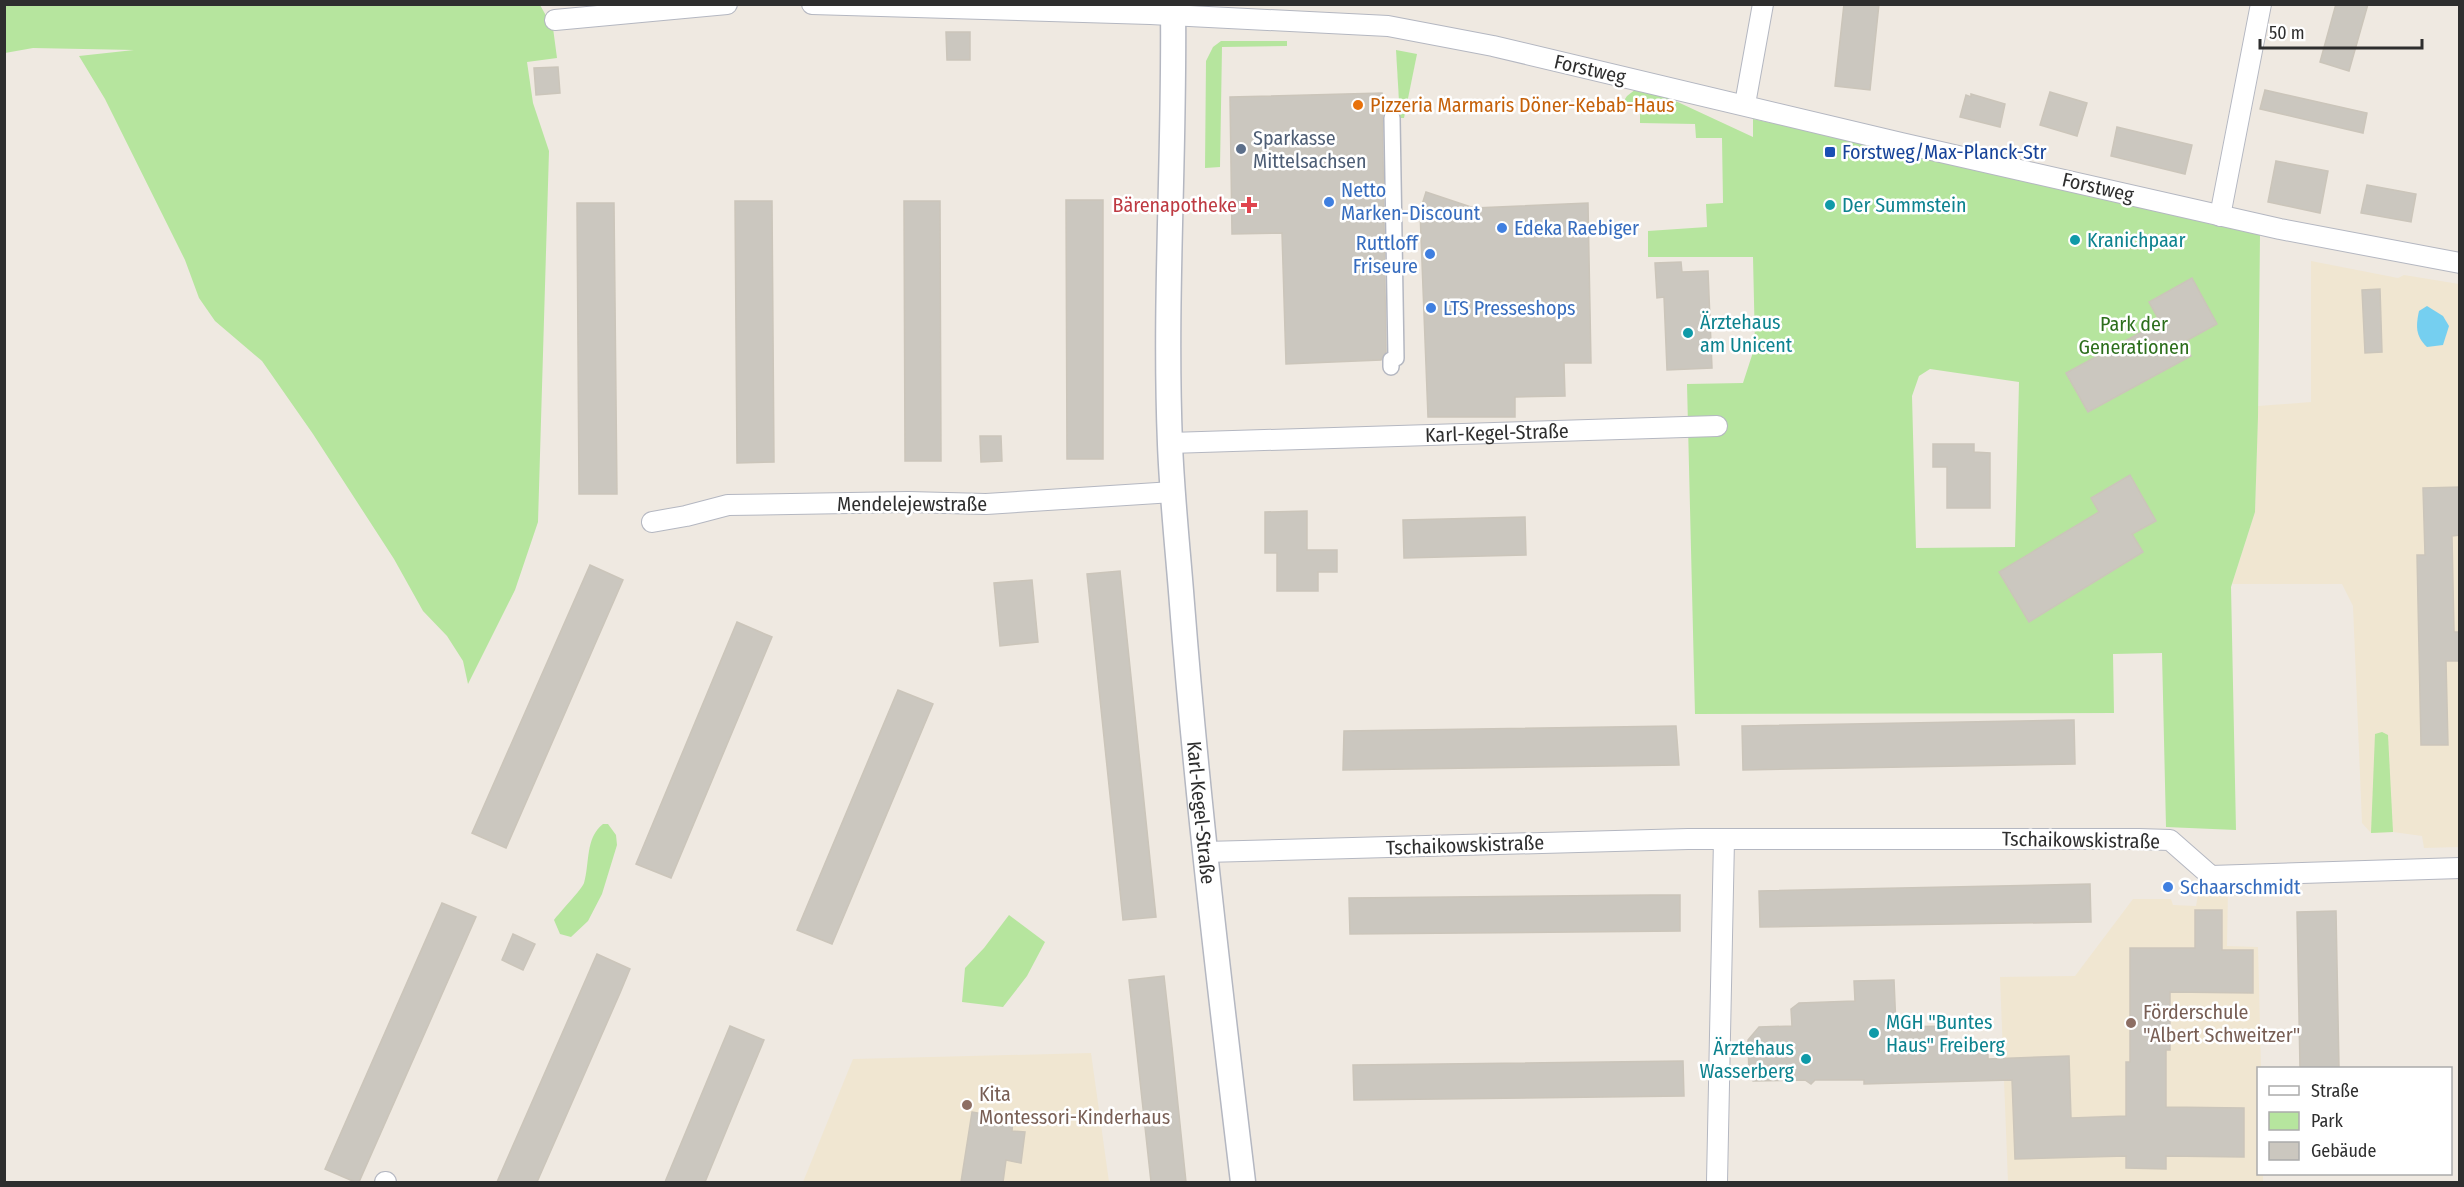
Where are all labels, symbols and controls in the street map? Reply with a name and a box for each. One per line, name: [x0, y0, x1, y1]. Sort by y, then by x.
scale bar: [2260, 12, 2422, 50]
text: 50 m: [2269, 22, 2305, 44]
street label: Forstweg: [1552, 49, 1629, 89]
place label: Pizzeria Marmaris Döner-Kebab-Haus: [1370, 93, 1675, 117]
marker: Pizzeria Marmaris Döner-Kebab-Haus: [1351, 98, 1365, 112]
place label: Sparkasse Mittelsachsen: [1253, 126, 1366, 173]
place label: Forstweg/Max-Planck-Str: [1842, 140, 2047, 164]
marker: Sparkasse Mittelsachsen: [1234, 142, 1248, 156]
marker: Forstweg/Max-Planck-Str: [1823, 145, 1837, 159]
street label: Forstweg: [2060, 167, 2137, 207]
place label: Netto Marken-Discount: [1341, 178, 1481, 225]
place label: Bärenapotheke: [1112, 193, 1237, 217]
place label: Der Summstein: [1842, 193, 1967, 217]
marker: Netto Marken-Discount: [1322, 195, 1336, 209]
marker: Bärenapotheke: [1242, 198, 1256, 212]
marker: Der Summstein: [1823, 198, 1837, 212]
place label: Edeka Raebiger: [1514, 216, 1639, 240]
marker: Edeka Raebiger: [1495, 221, 1509, 235]
place label: Kranichpaar: [2087, 228, 2185, 252]
place label: Ruttloff Friseure: [1353, 231, 1420, 278]
marker: Kranichpaar: [2068, 233, 2082, 247]
marker: Ruttloff Friseure: [1423, 247, 1437, 261]
place label: LTS Presseshops: [1443, 296, 1576, 320]
marker: LTS Presseshops: [1424, 301, 1438, 315]
place label: Ärztehaus am Unicent: [1700, 310, 1793, 357]
park label: Park der Generationen: [2079, 312, 2189, 359]
marker: Ärztehaus am Unicent: [1681, 326, 1695, 340]
street label: Karl-Kegel-Straße: [1425, 419, 1569, 447]
street label: Mendelejewstraße: [837, 492, 987, 516]
street label: Karl-Kegel-Straße: [1182, 740, 1220, 885]
street label: Tschaikowskistraße: [2002, 827, 2160, 853]
street label: Tschaikowskistraße: [1386, 830, 1544, 860]
place label: Schaarschmidt: [2180, 875, 2301, 899]
marker: Schaarschmidt: [2161, 880, 2175, 894]
place label: Förderschule "Albert Schweitzer": [2143, 1000, 2300, 1047]
place label: MGH "Buntes Haus" Freiberg: [1886, 1010, 2005, 1057]
marker: Förderschule "Albert Schweitzer": [2124, 1016, 2138, 1030]
marker: MGH "Buntes Haus" Freiberg: [1867, 1026, 1881, 1040]
place label: Ärztehaus Wasserberg: [1700, 1036, 1795, 1083]
marker: Ärztehaus Wasserberg: [1799, 1052, 1813, 1066]
legend: [2257, 1067, 2452, 1175]
text: Straße: [2311, 1080, 2359, 1102]
place label: Kita Montessori-Kinderhaus: [979, 1082, 1170, 1129]
marker: Kita Montessori-Kinderhaus: [960, 1098, 974, 1112]
text: Park: [2311, 1110, 2344, 1132]
text: Gebäude: [2311, 1140, 2377, 1162]

